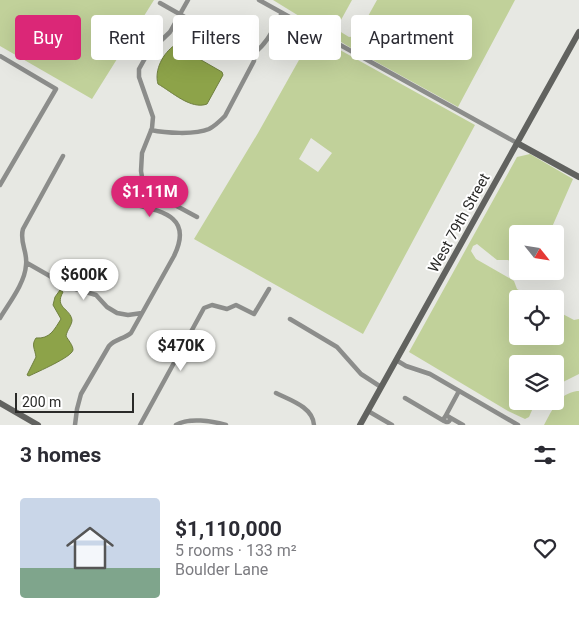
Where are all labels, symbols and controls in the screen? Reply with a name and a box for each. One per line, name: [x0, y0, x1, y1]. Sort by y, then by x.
chip: Buy: [15, 15, 81, 60]
chip: Rent: [91, 15, 163, 60]
chip: Filters: [173, 15, 259, 60]
chip: New: [269, 15, 341, 60]
chip: Apartment: [351, 15, 472, 60]
street label: West 79th Street: [424, 170, 494, 276]
pin: $1.11M: [109, 176, 191, 218]
text: $1.11M: [122, 182, 178, 201]
north arrow: [509, 225, 564, 280]
map controls: [509, 225, 564, 410]
pin: $600K: [49, 258, 119, 301]
text: $600K: [61, 265, 107, 284]
button: locate: [509, 290, 564, 345]
pin: $470K: [146, 330, 216, 372]
text: $470K: [158, 336, 204, 355]
button: layers: [509, 355, 564, 410]
scale bar: [15, 390, 134, 413]
text: 200 m: [22, 394, 61, 410]
icon: filters: [531, 441, 559, 469]
text: 3 homes: [20, 443, 101, 467]
text: $1,110,000: [175, 517, 282, 541]
icon: home: [60, 518, 120, 578]
icon: heart: [531, 534, 559, 562]
text: 5 rooms · 133 m²: [175, 541, 297, 560]
text: Boulder Lane: [175, 560, 268, 579]

